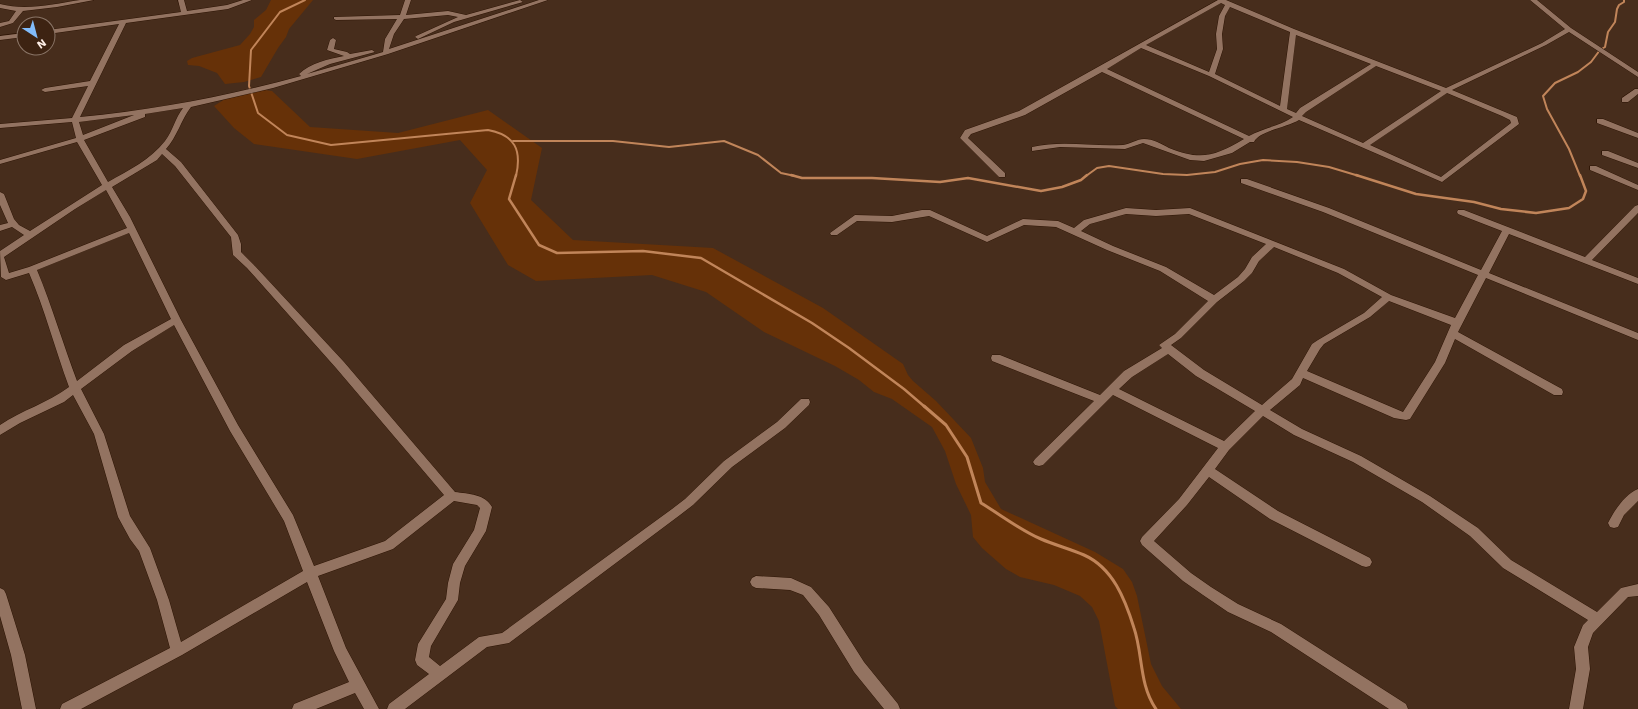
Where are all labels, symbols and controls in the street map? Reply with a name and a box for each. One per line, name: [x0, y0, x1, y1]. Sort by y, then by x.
north arrow: [16, 16, 56, 56]
text: N: [34, 36, 49, 51]

